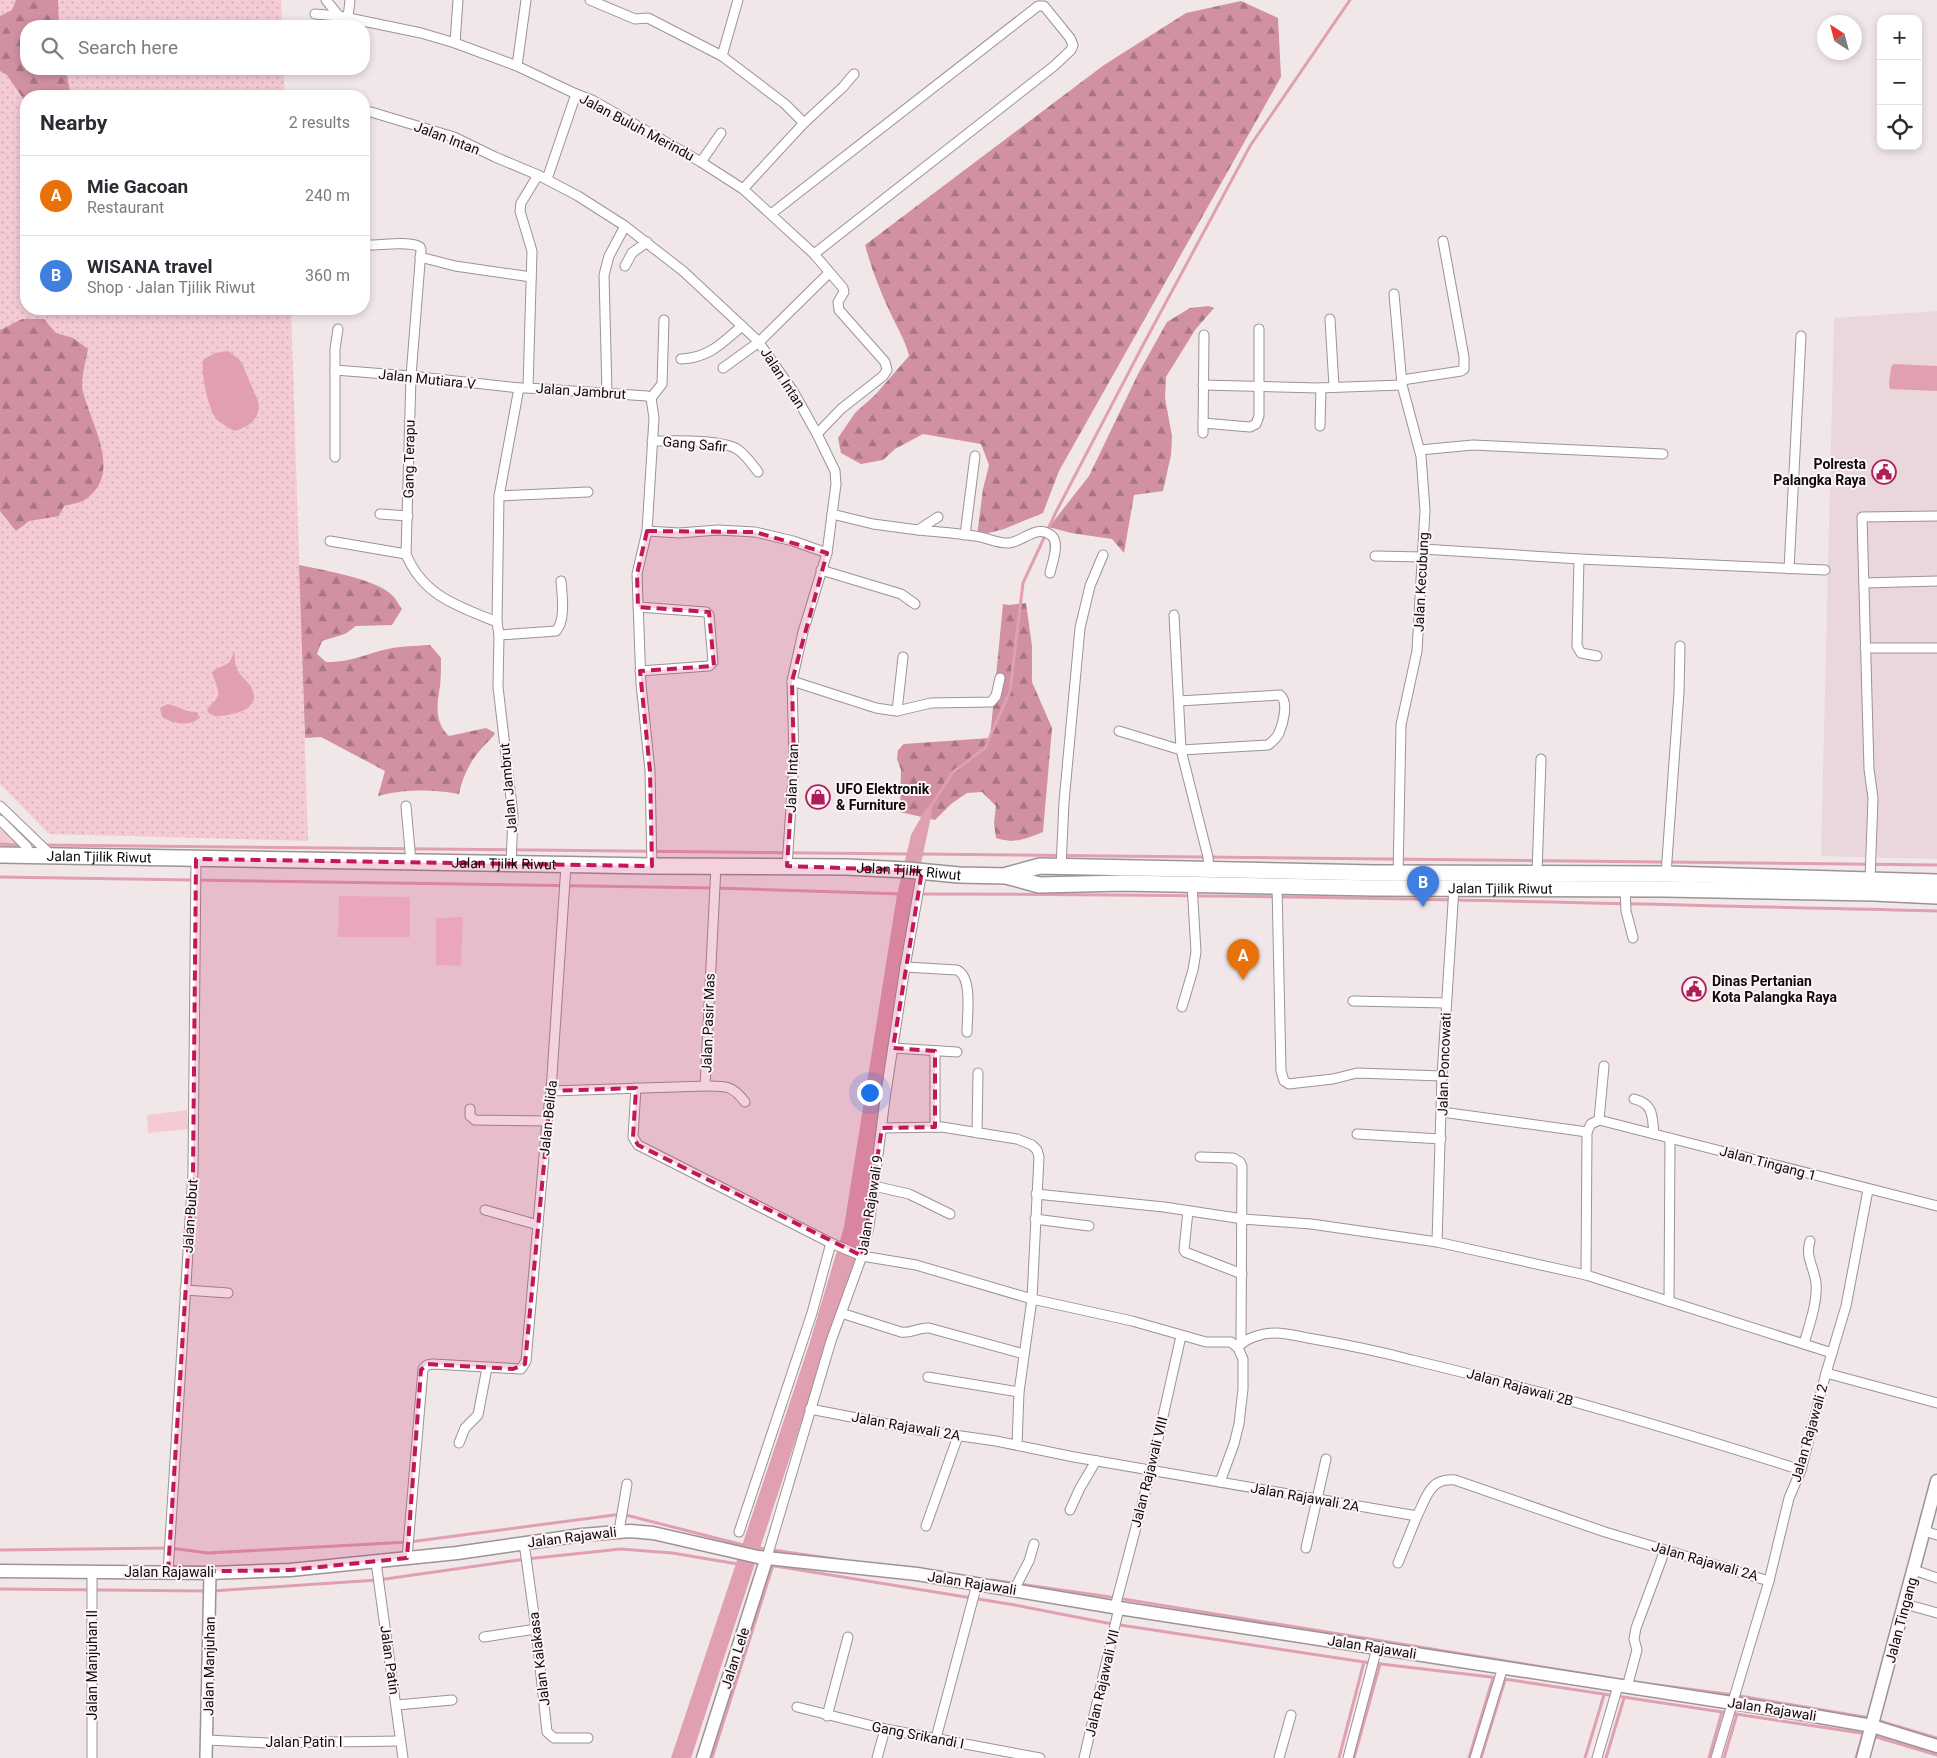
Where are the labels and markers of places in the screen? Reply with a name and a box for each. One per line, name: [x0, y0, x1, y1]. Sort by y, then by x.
place label: Polresta Palangka Raya: [1773, 456, 1867, 488]
public building icon: Polresta Palangka Raya: [1871, 459, 1897, 485]
place label: UFO Elektronik & Furniture: [836, 781, 930, 813]
shop icon: UFO Elektronik & Furniture: [805, 784, 831, 810]
pin: B: [1407, 866, 1439, 907]
pin: A: [1227, 939, 1259, 980]
place label: Dinas Pertanian Kota Palangka Raya: [1712, 973, 1838, 1005]
public building icon: Dinas Pertanian Kota Palangka Raya: [1681, 976, 1707, 1002]

